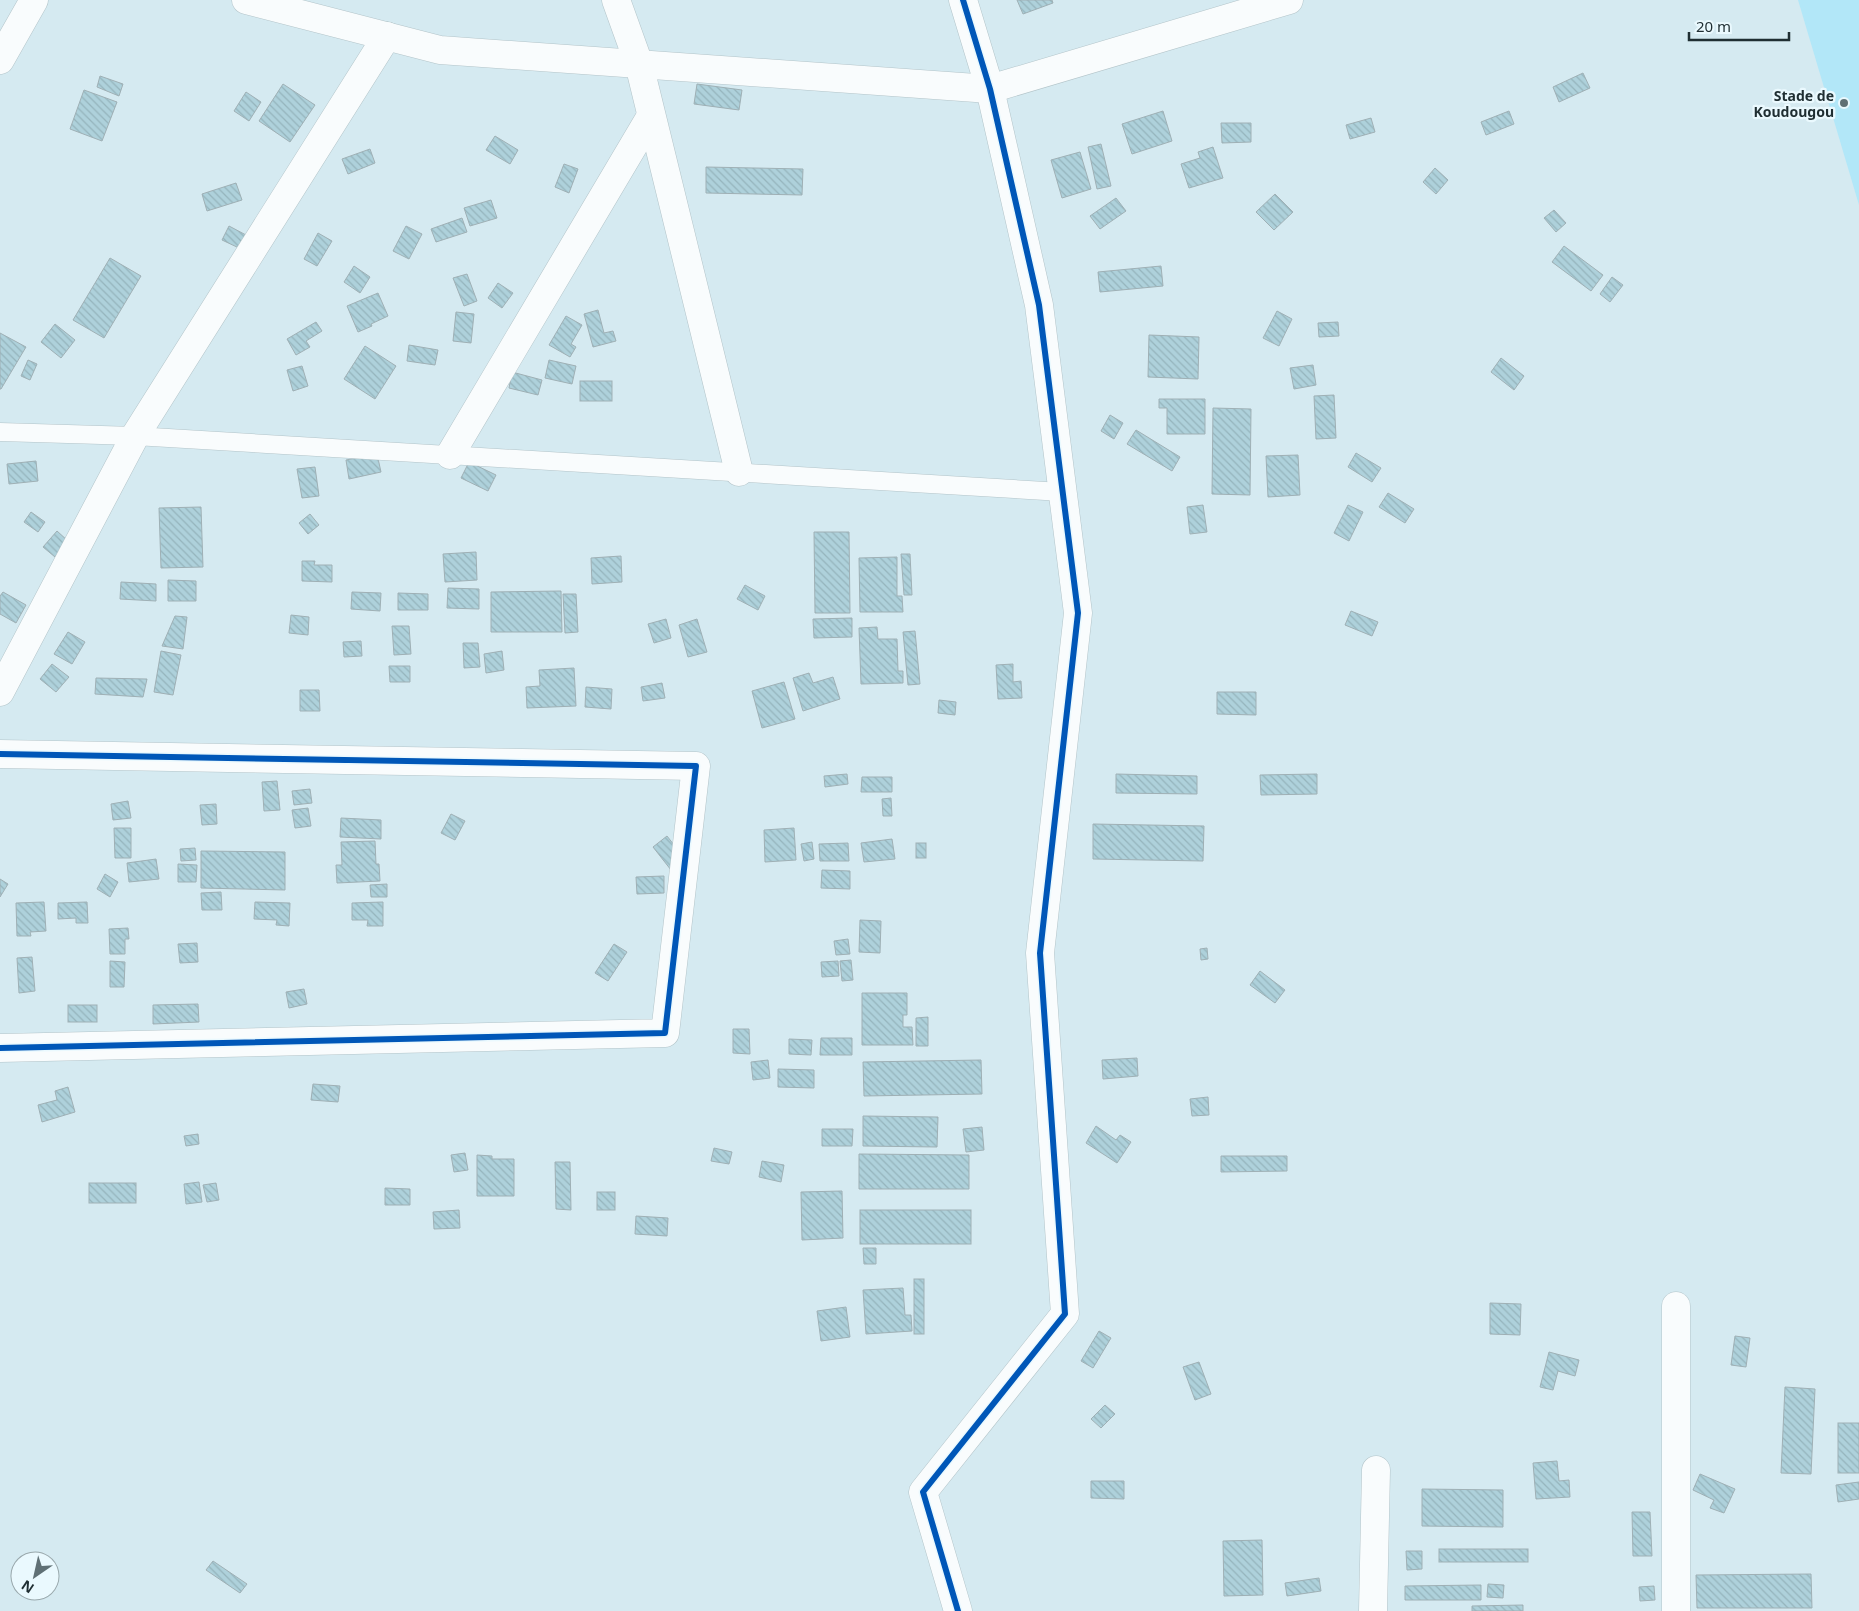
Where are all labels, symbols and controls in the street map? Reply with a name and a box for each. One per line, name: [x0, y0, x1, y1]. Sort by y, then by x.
scale bar: [1689, 10, 1789, 42]
text: 20 m: [1696, 16, 1731, 36]
place label: Stade de Koudougou: [1753, 86, 1834, 121]
marker: Stade de Koudougou: [1838, 97, 1850, 109]
north arrow: [10, 1551, 60, 1601]
text: N: [17, 1576, 37, 1598]

